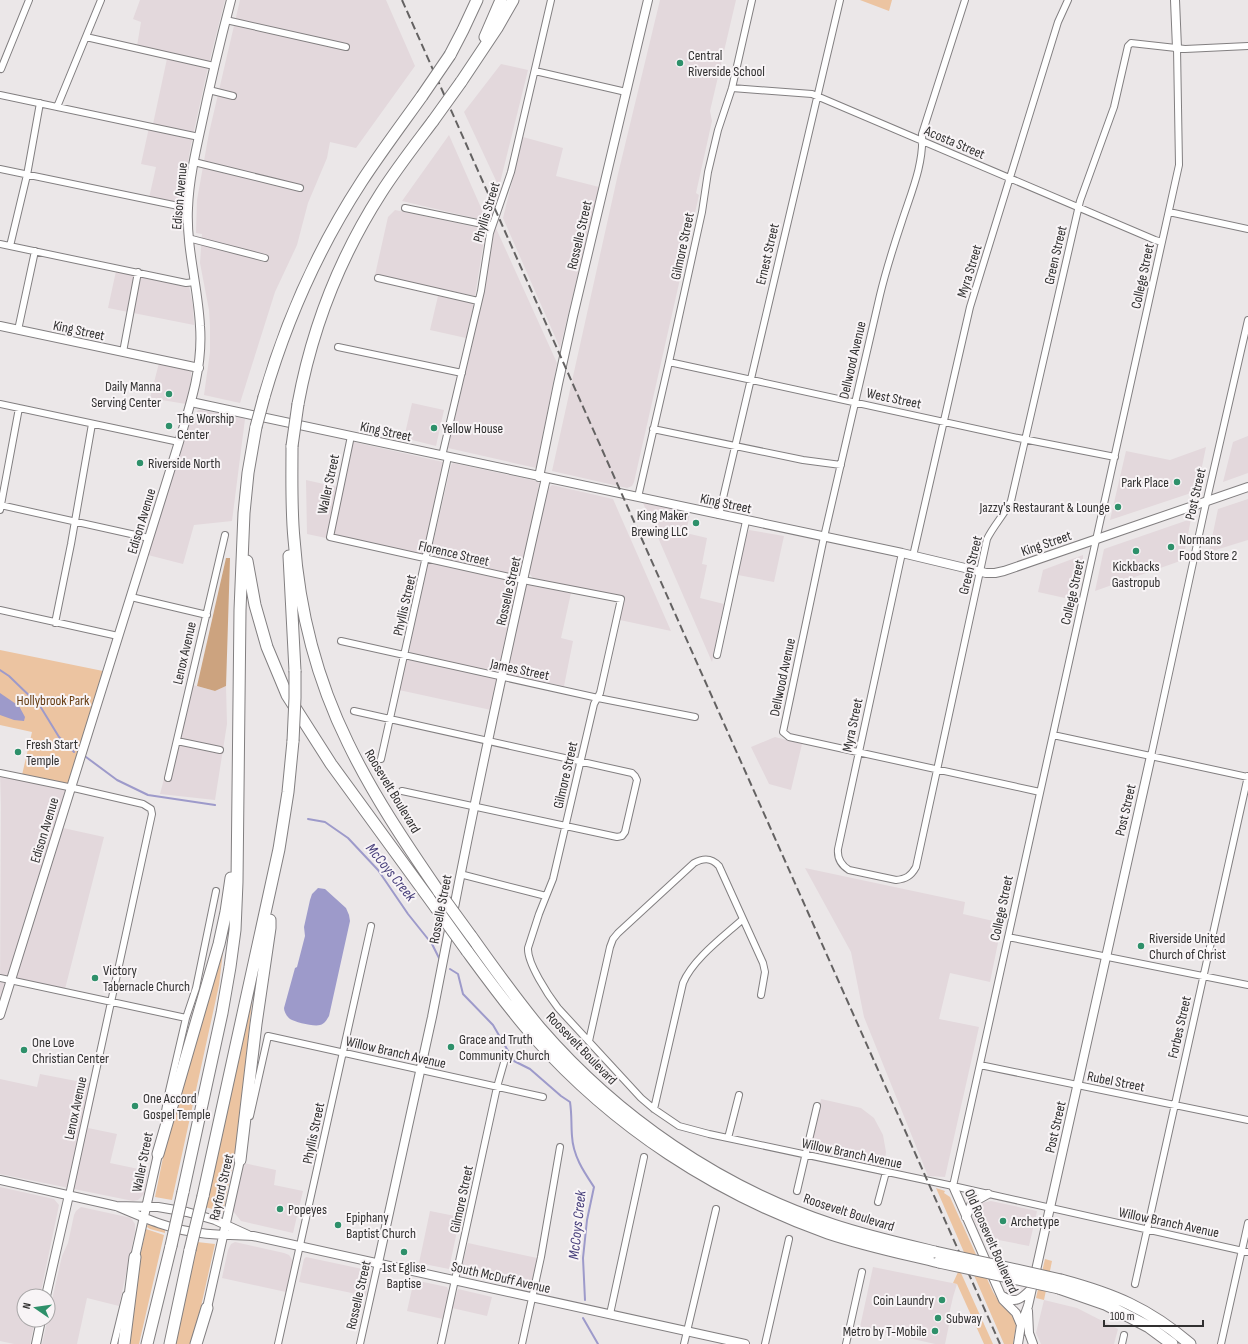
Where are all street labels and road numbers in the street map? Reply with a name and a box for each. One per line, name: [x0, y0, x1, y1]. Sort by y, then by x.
street label: Acosta Street: [921, 122, 988, 163]
street label: Edison Avenue: [168, 162, 191, 230]
street label: Phyllis Street: [469, 180, 504, 244]
street label: Rosselle Street: [563, 199, 596, 271]
street label: Gilmore Street: [667, 211, 698, 281]
street label: Ernest Street: [752, 222, 783, 286]
street label: Green Street: [1040, 224, 1070, 286]
street label: College Street: [1127, 242, 1158, 310]
street label: Myra Street: [953, 243, 986, 300]
street label: King Street: [52, 317, 106, 344]
street label: Dellwood Avenue: [835, 319, 870, 401]
street label: West Street: [865, 384, 923, 413]
street label: King Street: [359, 418, 413, 445]
street label: Waller Street: [314, 453, 343, 516]
street label: Post Street: [1181, 466, 1210, 522]
street label: Edison Avenue: [123, 486, 159, 556]
street label: King Street: [699, 490, 753, 517]
street label: King Street: [1019, 527, 1074, 560]
street label: Green Street: [955, 534, 986, 596]
street label: Florence Street: [417, 537, 491, 570]
street label: Rosselle Street: [492, 555, 525, 627]
street label: College Street: [1057, 558, 1088, 626]
street label: Phyllis Street: [389, 573, 420, 637]
street label: Lenox Avenue: [169, 620, 200, 686]
street label: Dellwood Avenue: [766, 636, 799, 718]
street label: James Street: [488, 655, 551, 684]
street label: Myra Street: [838, 697, 866, 754]
street label: Gilmore Street: [550, 740, 581, 810]
street label: Roosevelt Boulevard: [361, 746, 424, 836]
street label: Post Street: [1111, 782, 1140, 838]
street label: Edison Avenue: [26, 795, 62, 865]
street label: Rosselle Street: [425, 873, 456, 945]
street label: College Street: [986, 874, 1017, 942]
street label: Forbes Street: [1164, 994, 1195, 1060]
street label: Roosevelt Boulevard: [543, 1008, 621, 1088]
street label: Willow Branch Avenue: [344, 1033, 448, 1072]
street label: Rubel Street: [1086, 1068, 1146, 1095]
street label: Lenox Avenue: [61, 1075, 90, 1141]
street label: Post Street: [1041, 1099, 1070, 1155]
street label: Phyllis Street: [299, 1101, 328, 1165]
street label: Waller Street: [128, 1131, 157, 1194]
street label: Willow Branch Avenue: [800, 1135, 904, 1172]
street label: Rayford Street: [206, 1152, 237, 1222]
street label: Gilmore Street: [446, 1164, 477, 1234]
street label: Old Roosevelt Boulevard: [961, 1186, 1022, 1296]
street label: Roosevelt Boulevard: [801, 1190, 897, 1235]
street label: Willow Branch Avenue: [1117, 1204, 1221, 1241]
street label: South McDuff Avenue: [450, 1258, 552, 1297]
street label: Rosselle Street: [342, 1259, 375, 1331]

